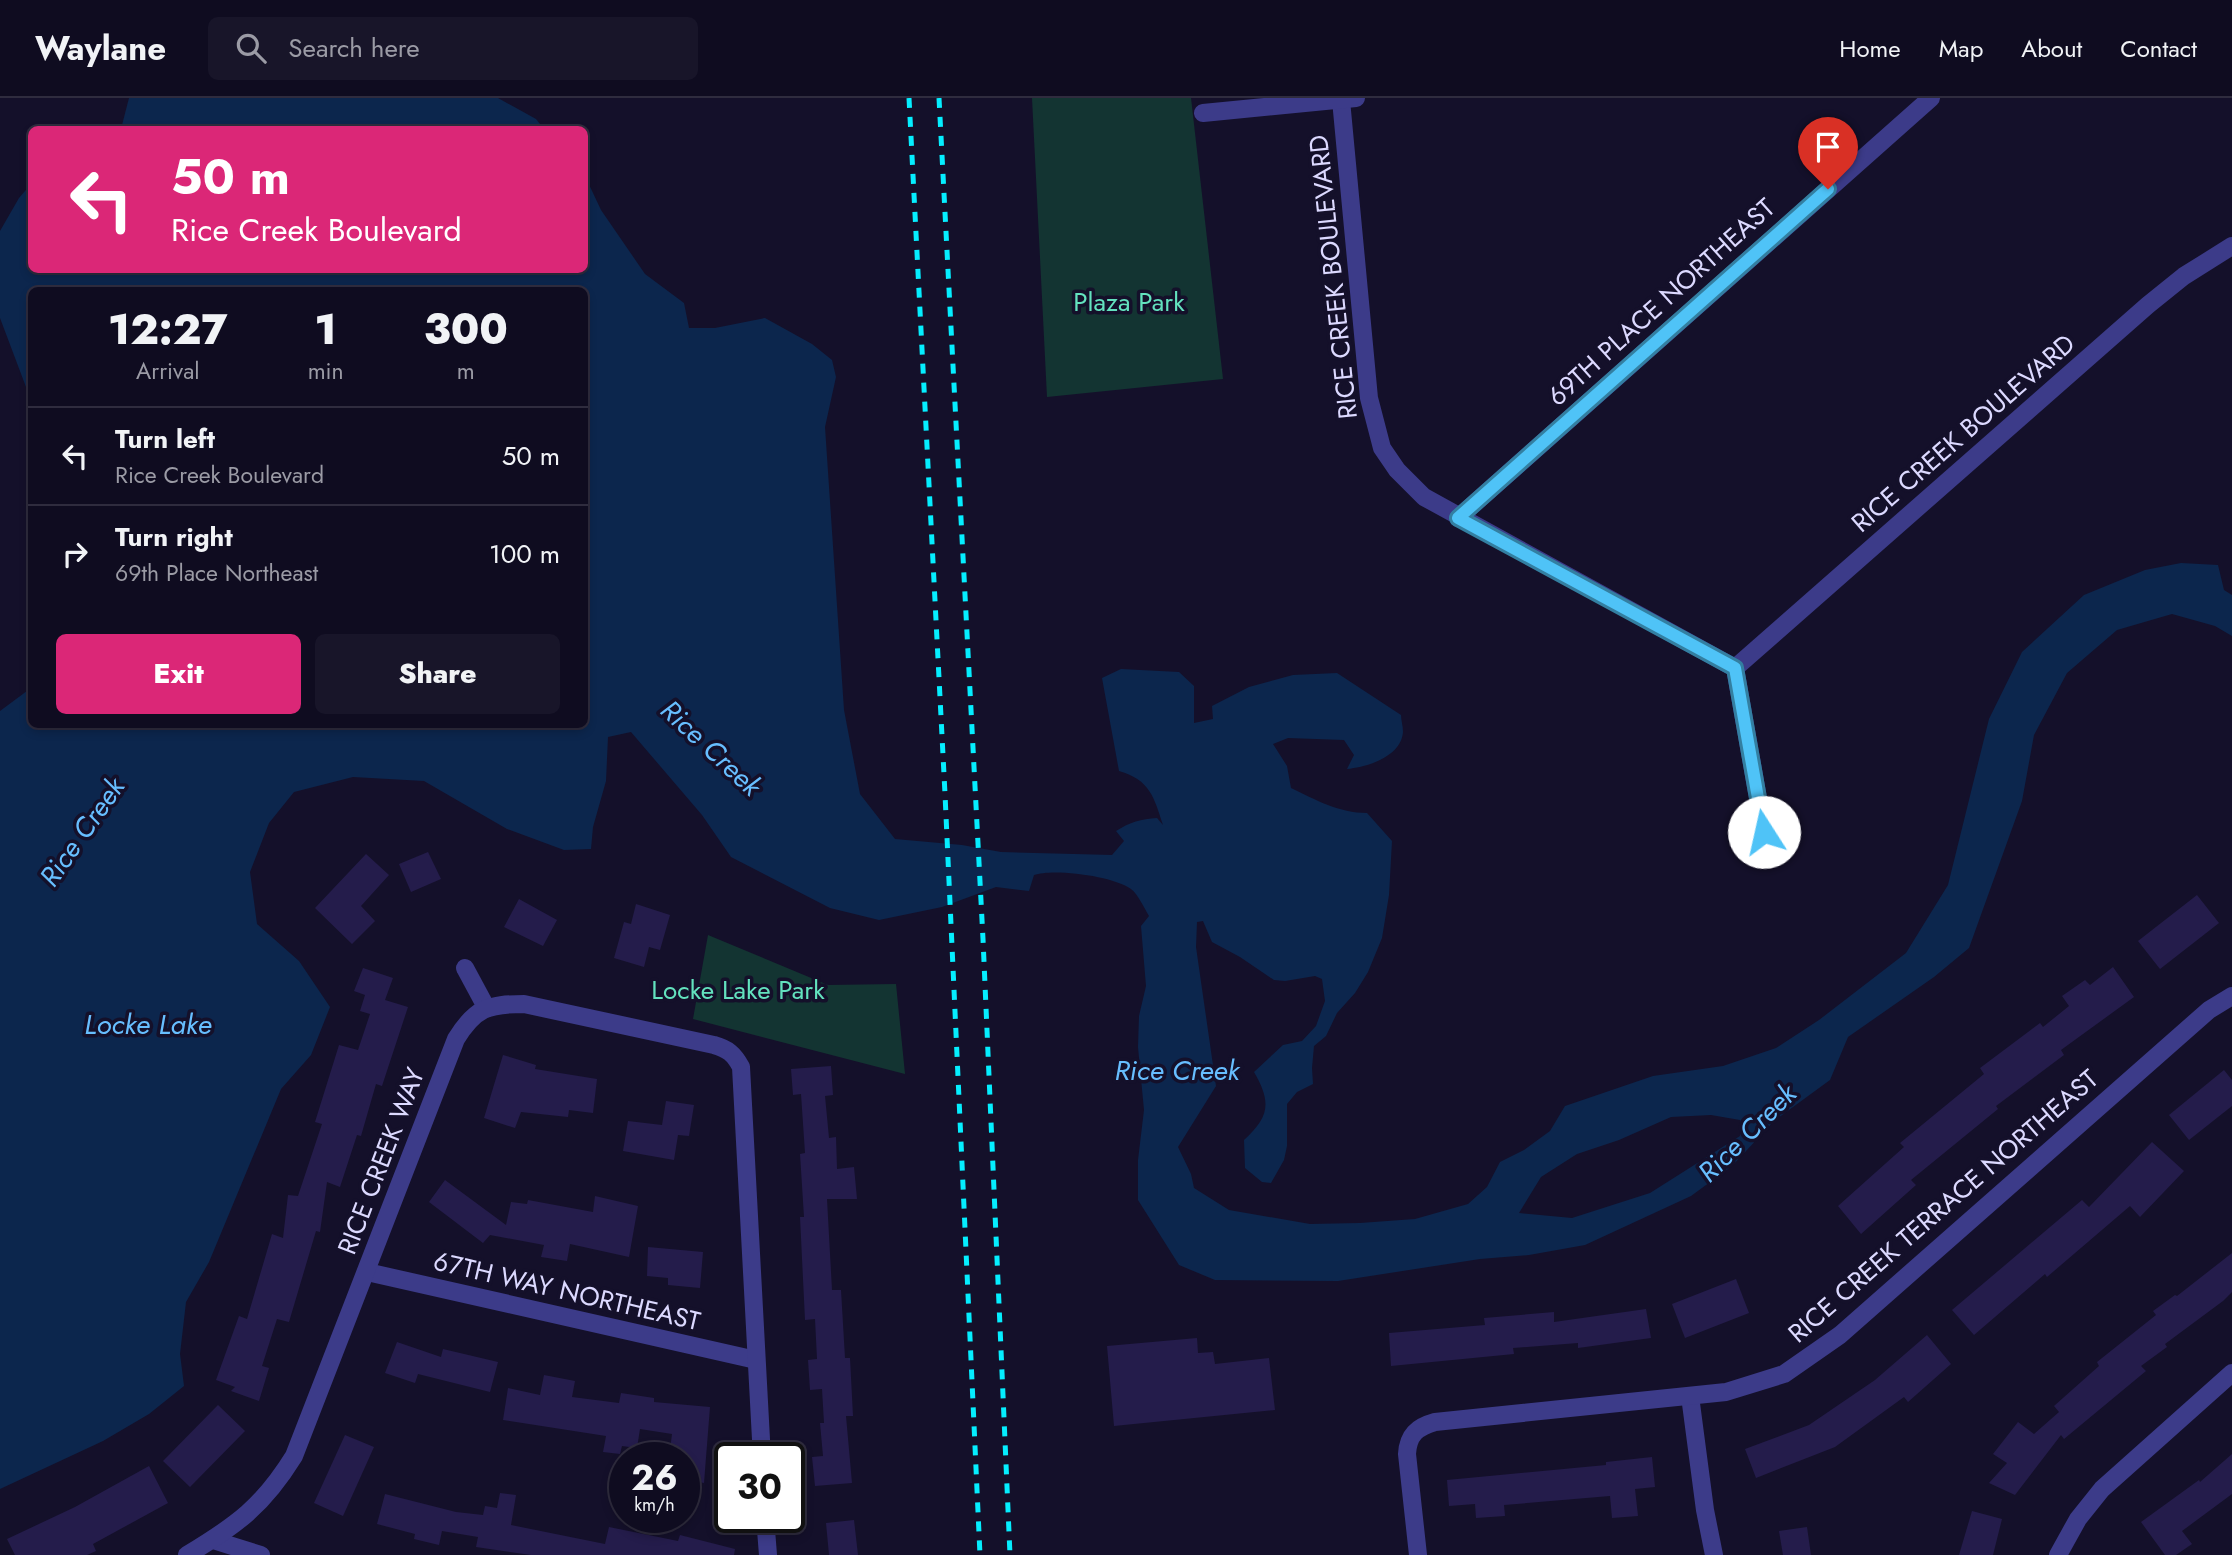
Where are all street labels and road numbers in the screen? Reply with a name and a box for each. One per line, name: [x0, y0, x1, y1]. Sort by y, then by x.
street label: RICE CREEK BOULEVARD: [1299, 133, 1367, 421]
street label: 69TH PLACE NORTHEAST: [1539, 189, 1783, 415]
street label: RICE CREEK BOULEVARD: [1843, 325, 2083, 541]
street label: RICE CREEK TERRACE NORTHEAST: [1780, 1060, 2106, 1352]
street label: RICE CREEK WAY: [328, 1062, 434, 1260]
street label: 67TH WAY NORTHEAST: [430, 1242, 704, 1340]

